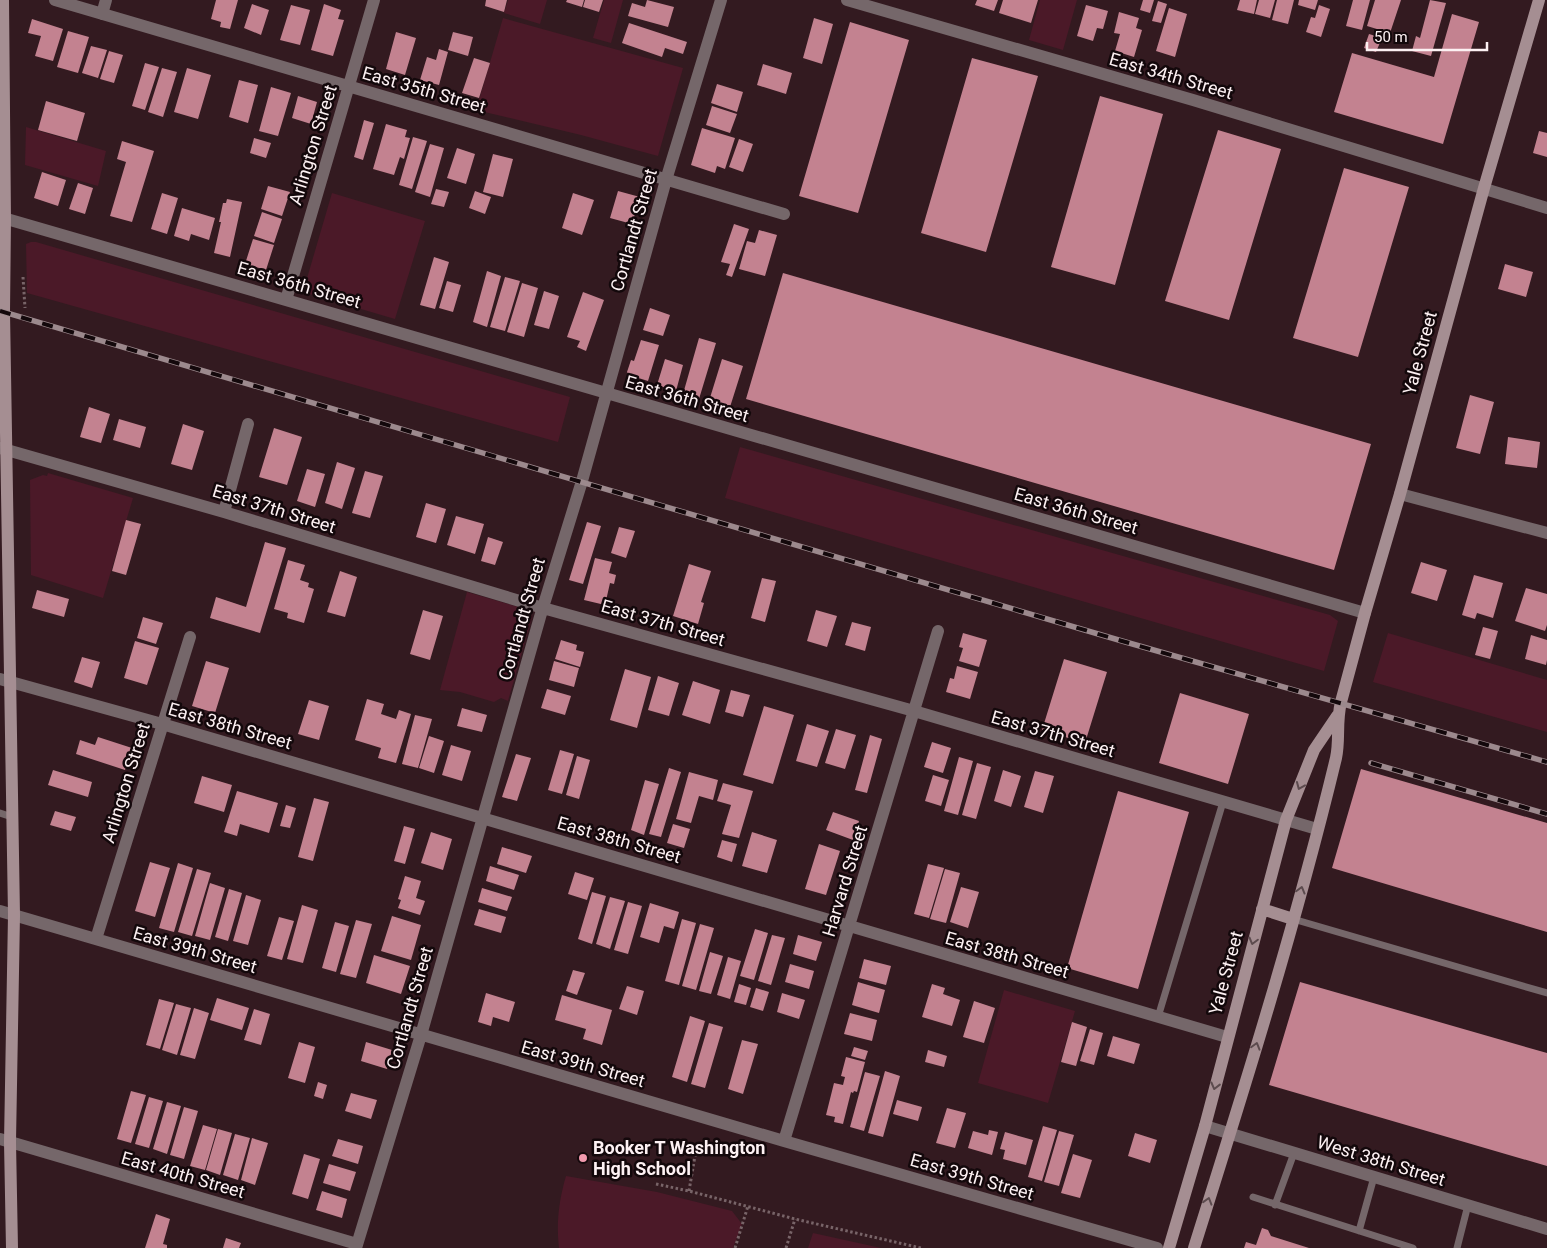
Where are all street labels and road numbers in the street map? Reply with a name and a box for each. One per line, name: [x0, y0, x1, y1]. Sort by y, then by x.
street label: East 34th Street: [1107, 48, 1235, 103]
street label: East 35th Street: [360, 62, 488, 117]
street label: Arlington Street: [284, 82, 341, 207]
street label: Cortlandt Street: [606, 166, 661, 294]
street label: East 36th Street: [235, 257, 363, 312]
street label: Yale Street: [1398, 309, 1441, 397]
street label: East 36th Street: [623, 371, 751, 426]
street label: East 37th Street: [210, 480, 338, 537]
street label: East 36th Street: [1012, 483, 1140, 538]
street label: Cortlandt Street: [494, 555, 549, 683]
street label: East 37th Street: [599, 595, 727, 650]
street label: East 38th Street: [166, 698, 294, 753]
street label: East 37th Street: [989, 706, 1117, 761]
street label: Arlington Street: [97, 720, 154, 845]
street label: East 38th Street: [555, 812, 683, 867]
street label: Harvard Street: [818, 823, 871, 939]
street label: East 39th Street: [131, 922, 259, 977]
street label: East 38th Street: [943, 927, 1071, 982]
street label: Yale Street: [1204, 929, 1247, 1017]
street label: Cortlandt Street: [382, 944, 437, 1072]
street label: East 39th Street: [519, 1036, 647, 1091]
street label: West 38th Street: [1315, 1131, 1448, 1190]
street label: East 40th Street: [119, 1147, 247, 1202]
street label: East 39th Street: [908, 1149, 1036, 1204]

